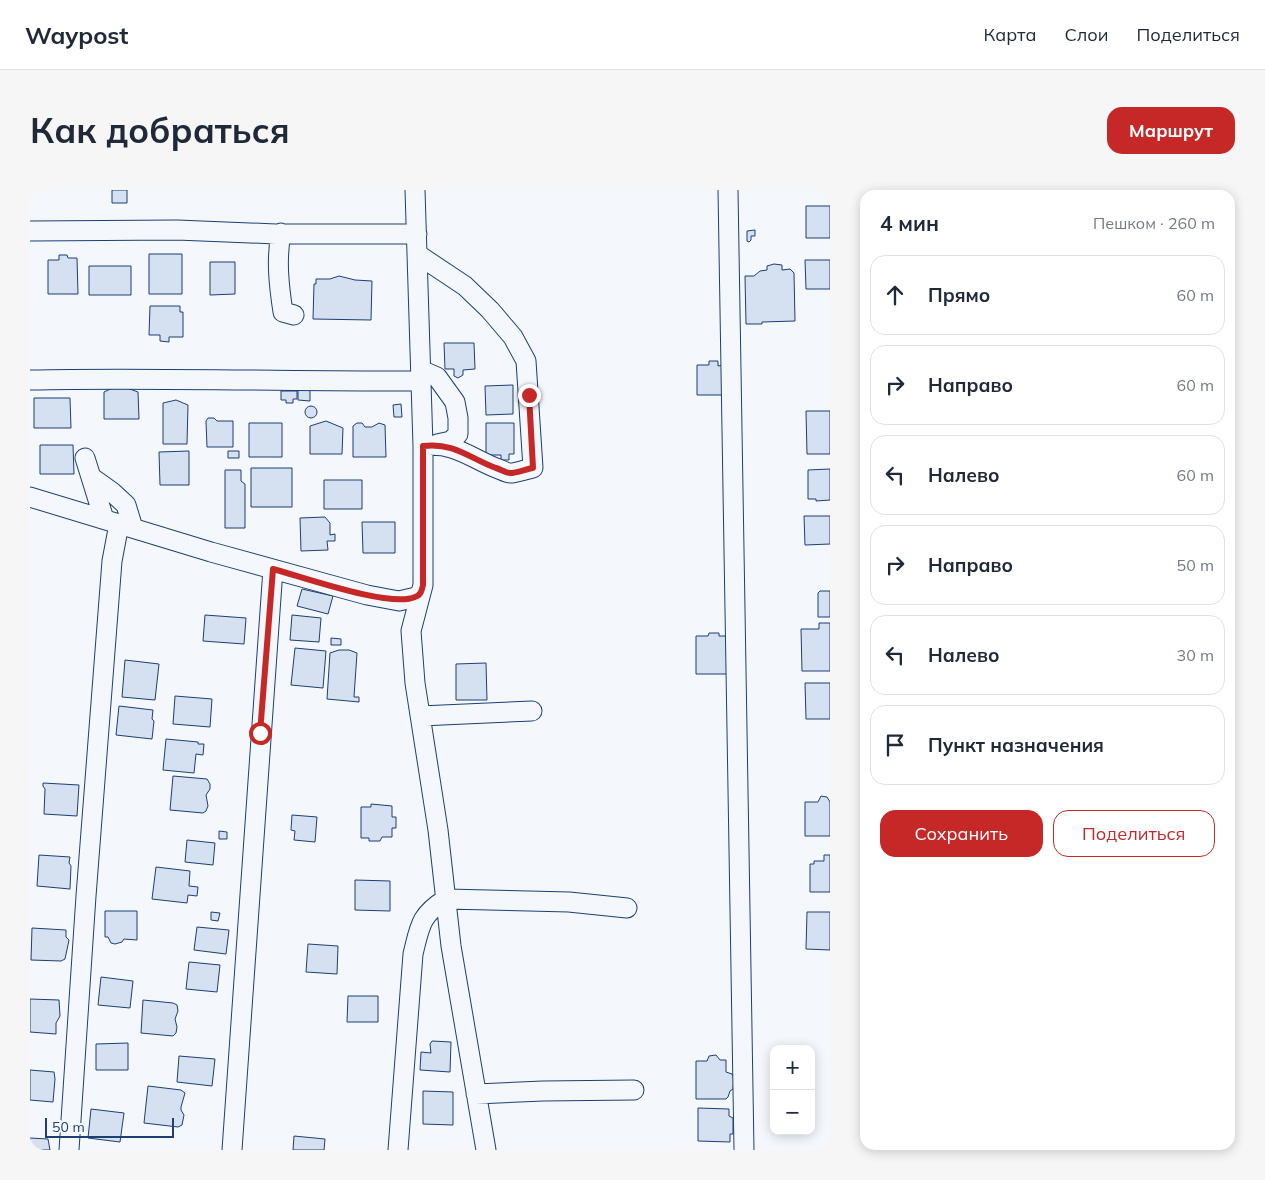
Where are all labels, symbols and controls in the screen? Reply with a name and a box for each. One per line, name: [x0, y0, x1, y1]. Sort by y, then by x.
text: Waypost: [25, 20, 128, 50]
text: Карта: [984, 23, 1036, 46]
text: Слои: [1064, 23, 1109, 46]
text: Поделиться: [1137, 23, 1240, 46]
button: Маршрут: [1107, 107, 1235, 154]
text: Как добраться: [30, 108, 290, 152]
text: 4 мин: [880, 210, 939, 236]
text: Пешком · 260 m: [1093, 213, 1215, 233]
icon: ahead: [881, 281, 909, 309]
text: Прямо: [928, 283, 990, 307]
text: 60 m: [1177, 285, 1214, 305]
icon: right: [881, 371, 909, 399]
text: Направо: [928, 373, 1013, 397]
text: 60 m: [1177, 375, 1214, 395]
route end: [518, 384, 541, 407]
icon: left: [881, 461, 909, 489]
text: Налево: [928, 463, 1000, 487]
text: 60 m: [1177, 465, 1214, 485]
icon: right: [881, 551, 909, 579]
text: Направо: [928, 553, 1013, 577]
text: 50 m: [1177, 555, 1214, 575]
icon: left: [881, 641, 909, 669]
text: Налево: [928, 643, 1000, 667]
text: 30 m: [1177, 645, 1214, 665]
route start: [249, 722, 272, 745]
icon: arrive: [881, 731, 909, 759]
text: Пункт назначения: [928, 733, 1104, 757]
button: Сохранить: [880, 810, 1043, 857]
button: Поделиться: [1053, 810, 1215, 857]
map controls: [770, 1045, 815, 1135]
button: +: [770, 1045, 815, 1090]
button: −: [770, 1090, 815, 1135]
scale bar: [45, 1115, 174, 1138]
text: 50 m: [52, 1118, 85, 1136]

